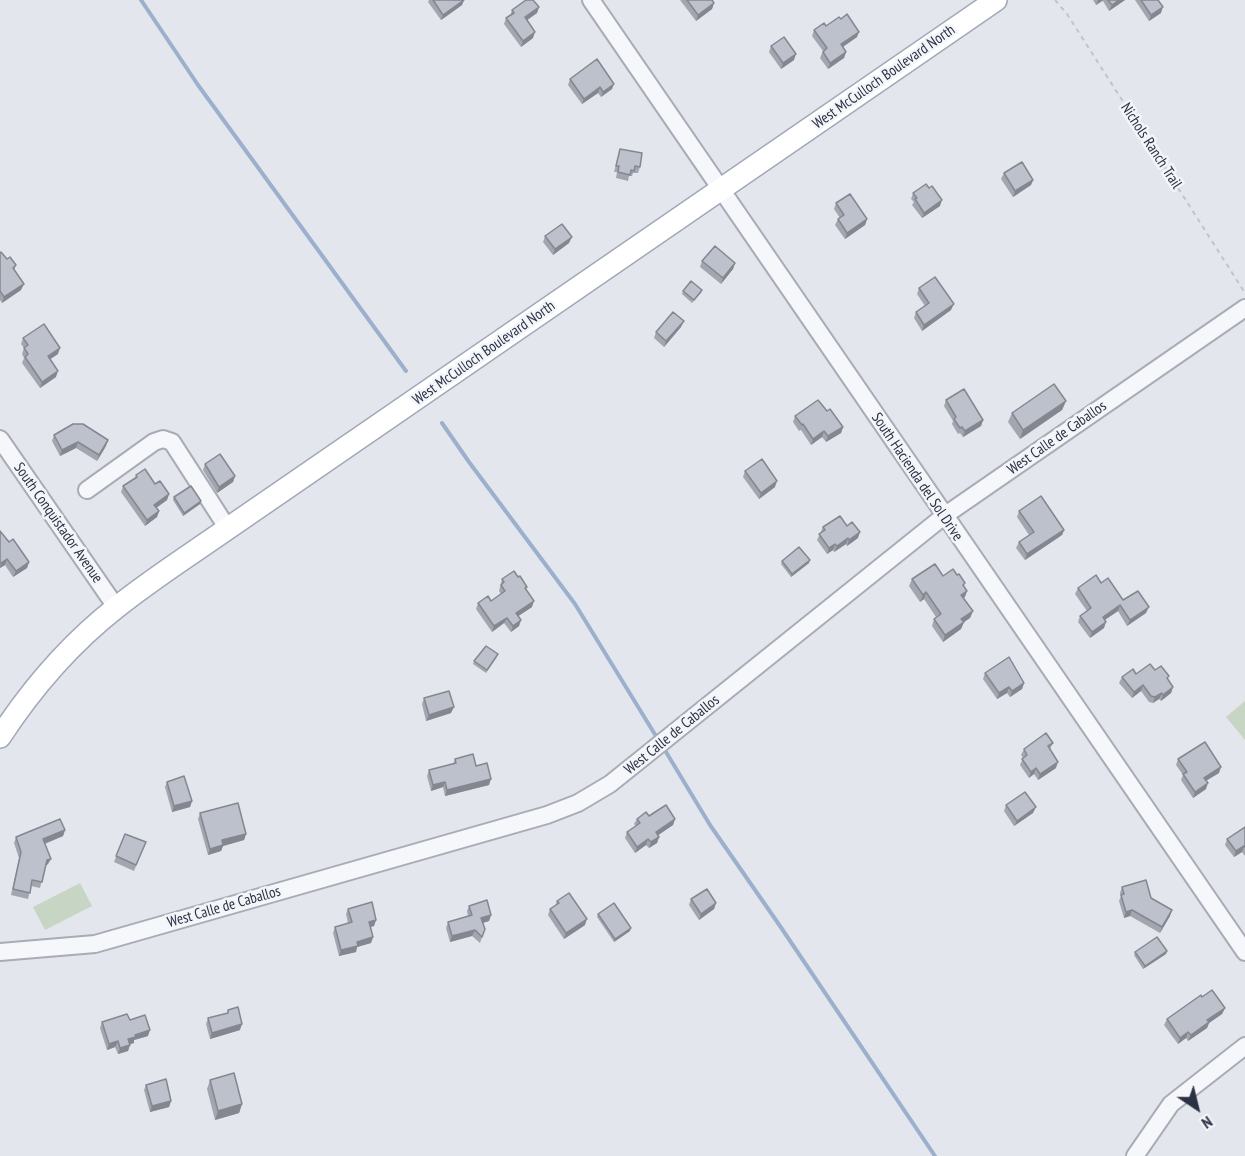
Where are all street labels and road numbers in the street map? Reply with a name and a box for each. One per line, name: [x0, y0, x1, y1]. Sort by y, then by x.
street label: West McCulloch Boulevard North: [809, 21, 959, 133]
street label: Nichols Ranch Trail: [1117, 100, 1185, 192]
street label: West McCulloch Boulevard North: [409, 297, 559, 409]
street label: West Calle de Caballos: [1004, 397, 1110, 479]
street label: South Hacienda del Sol Drive: [867, 410, 967, 544]
street label: South Conquistador Avenue: [10, 459, 106, 587]
street label: West Calle de Caballos: [621, 691, 723, 779]
street label: West Calle de Caballos: [165, 882, 283, 932]

